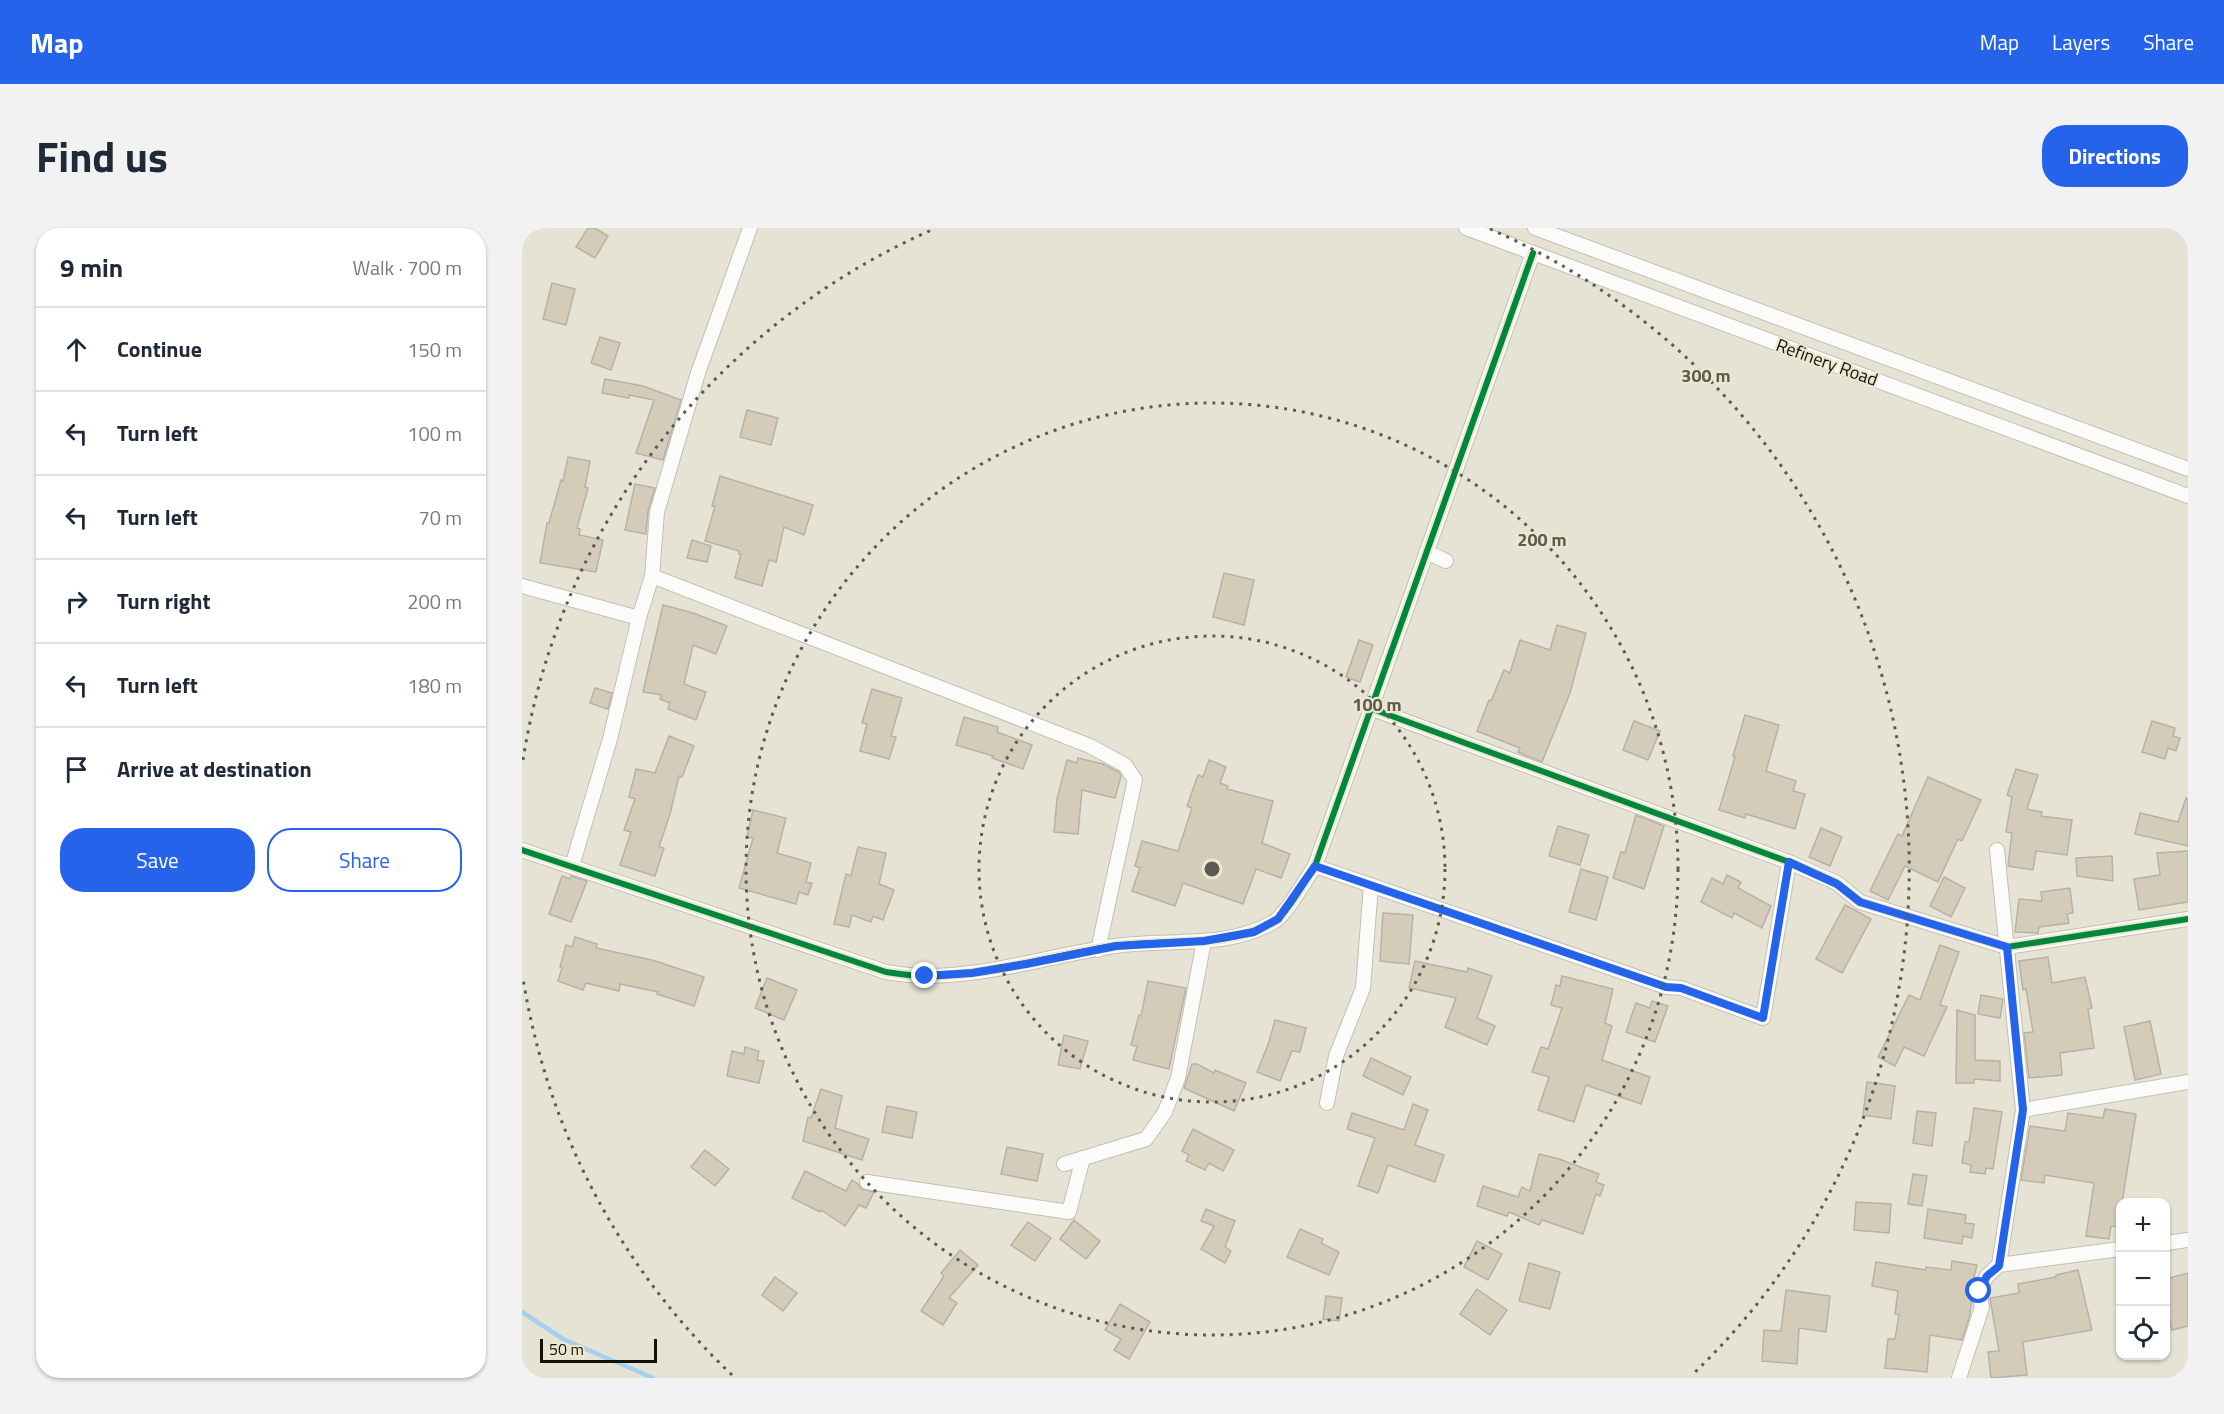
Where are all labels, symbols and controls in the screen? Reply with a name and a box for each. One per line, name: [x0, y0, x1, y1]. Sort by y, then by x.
text: Map: [30, 21, 84, 64]
text: Map: [1980, 26, 2019, 58]
text: Layers: [2052, 26, 2110, 58]
text: Share: [2143, 26, 2194, 58]
text: Find us: [36, 124, 168, 188]
button: Directions: [2042, 125, 2188, 187]
text: 9 min: [60, 248, 123, 287]
text: Walk · 700 m: [353, 252, 462, 283]
street label: Refinery Road: [1772, 331, 1882, 393]
text: Continue: [117, 332, 202, 366]
icon: ahead: [60, 333, 93, 366]
text: 150 m: [407, 334, 462, 365]
text: 300 m: [1681, 362, 1731, 389]
text: Turn left: [117, 416, 198, 450]
icon: left: [60, 417, 93, 450]
text: 100 m: [407, 418, 462, 449]
text: Turn left: [117, 500, 198, 534]
icon: left: [60, 501, 93, 534]
text: 70 m: [418, 502, 462, 533]
text: 200 m: [1517, 526, 1567, 553]
text: Turn right: [117, 584, 211, 618]
icon: right: [60, 585, 93, 618]
text: 200 m: [407, 586, 462, 617]
text: Turn left: [117, 668, 198, 702]
icon: left: [60, 669, 93, 702]
text: 180 m: [407, 670, 462, 701]
text: 100 m: [1352, 691, 1402, 718]
text: Arrive at destination: [117, 752, 312, 786]
icon: arrive: [60, 753, 93, 786]
button: Save: [60, 828, 255, 892]
button: Share: [267, 828, 462, 892]
centre of rings: [1202, 859, 1222, 879]
route end: [911, 962, 937, 988]
map controls: [2116, 1198, 2170, 1360]
button: +: [2116, 1198, 2170, 1252]
button: −: [2116, 1252, 2170, 1306]
route start: [1965, 1277, 1991, 1303]
button: locate: [2116, 1306, 2170, 1360]
scale bar: [540, 1336, 657, 1364]
text: 50 m: [549, 1337, 584, 1361]

